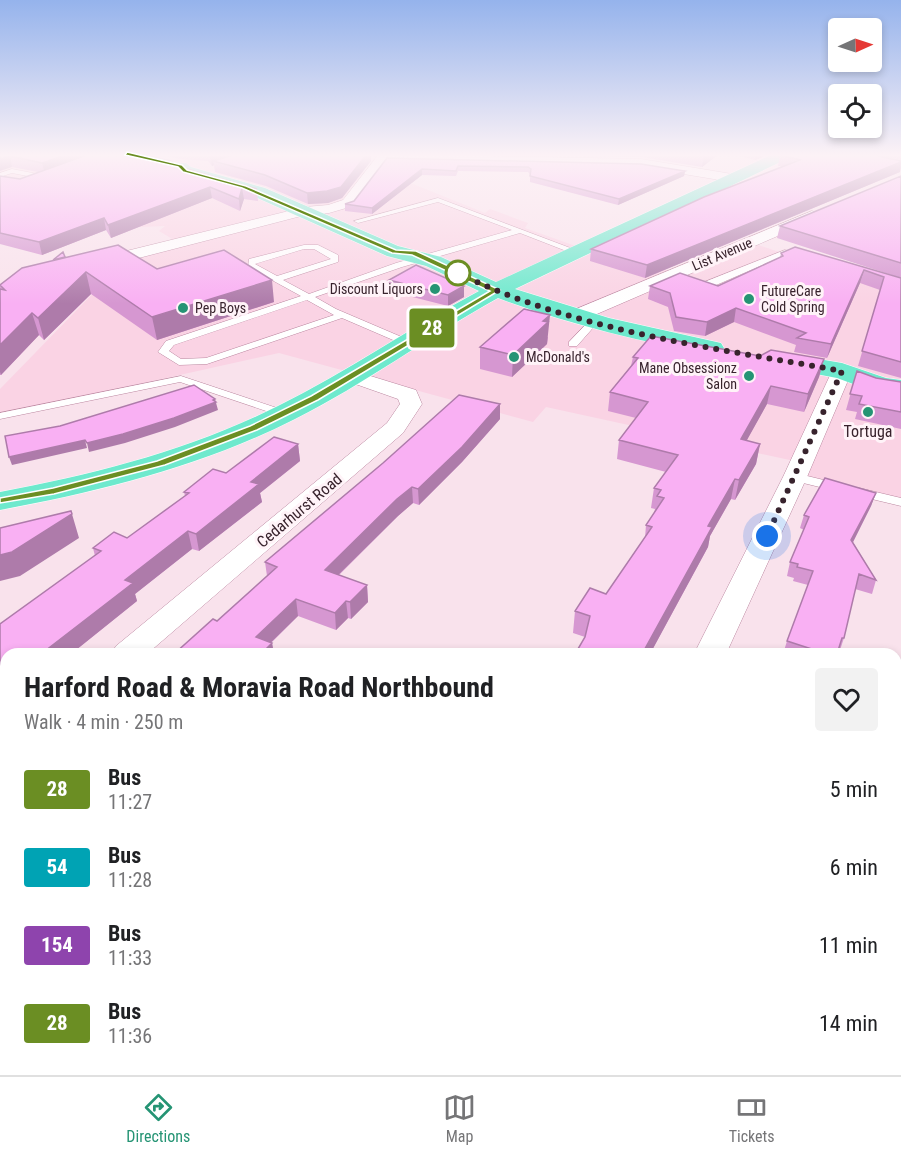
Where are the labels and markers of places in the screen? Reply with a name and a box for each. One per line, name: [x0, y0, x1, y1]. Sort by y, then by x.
unlabelled marker: [445, 260, 471, 286]
place label: Discount Liquors: [330, 281, 423, 297]
marker: Discount Liquors: [428, 282, 442, 296]
place label: FutureCare Cold Spring: [761, 283, 825, 315]
marker: FutureCare Cold Spring: [742, 292, 756, 306]
place label: Pep Boys: [195, 300, 246, 316]
marker: Pep Boys: [176, 301, 190, 315]
place label: McDonald's: [526, 349, 590, 365]
marker: McDonald's: [507, 350, 521, 364]
place label: Mane Obsessionz Salon: [639, 360, 737, 392]
marker: Mane Obsessionz Salon: [742, 369, 756, 383]
marker: Tortuga: [861, 405, 875, 419]
place label: Tortuga: [844, 422, 892, 441]

